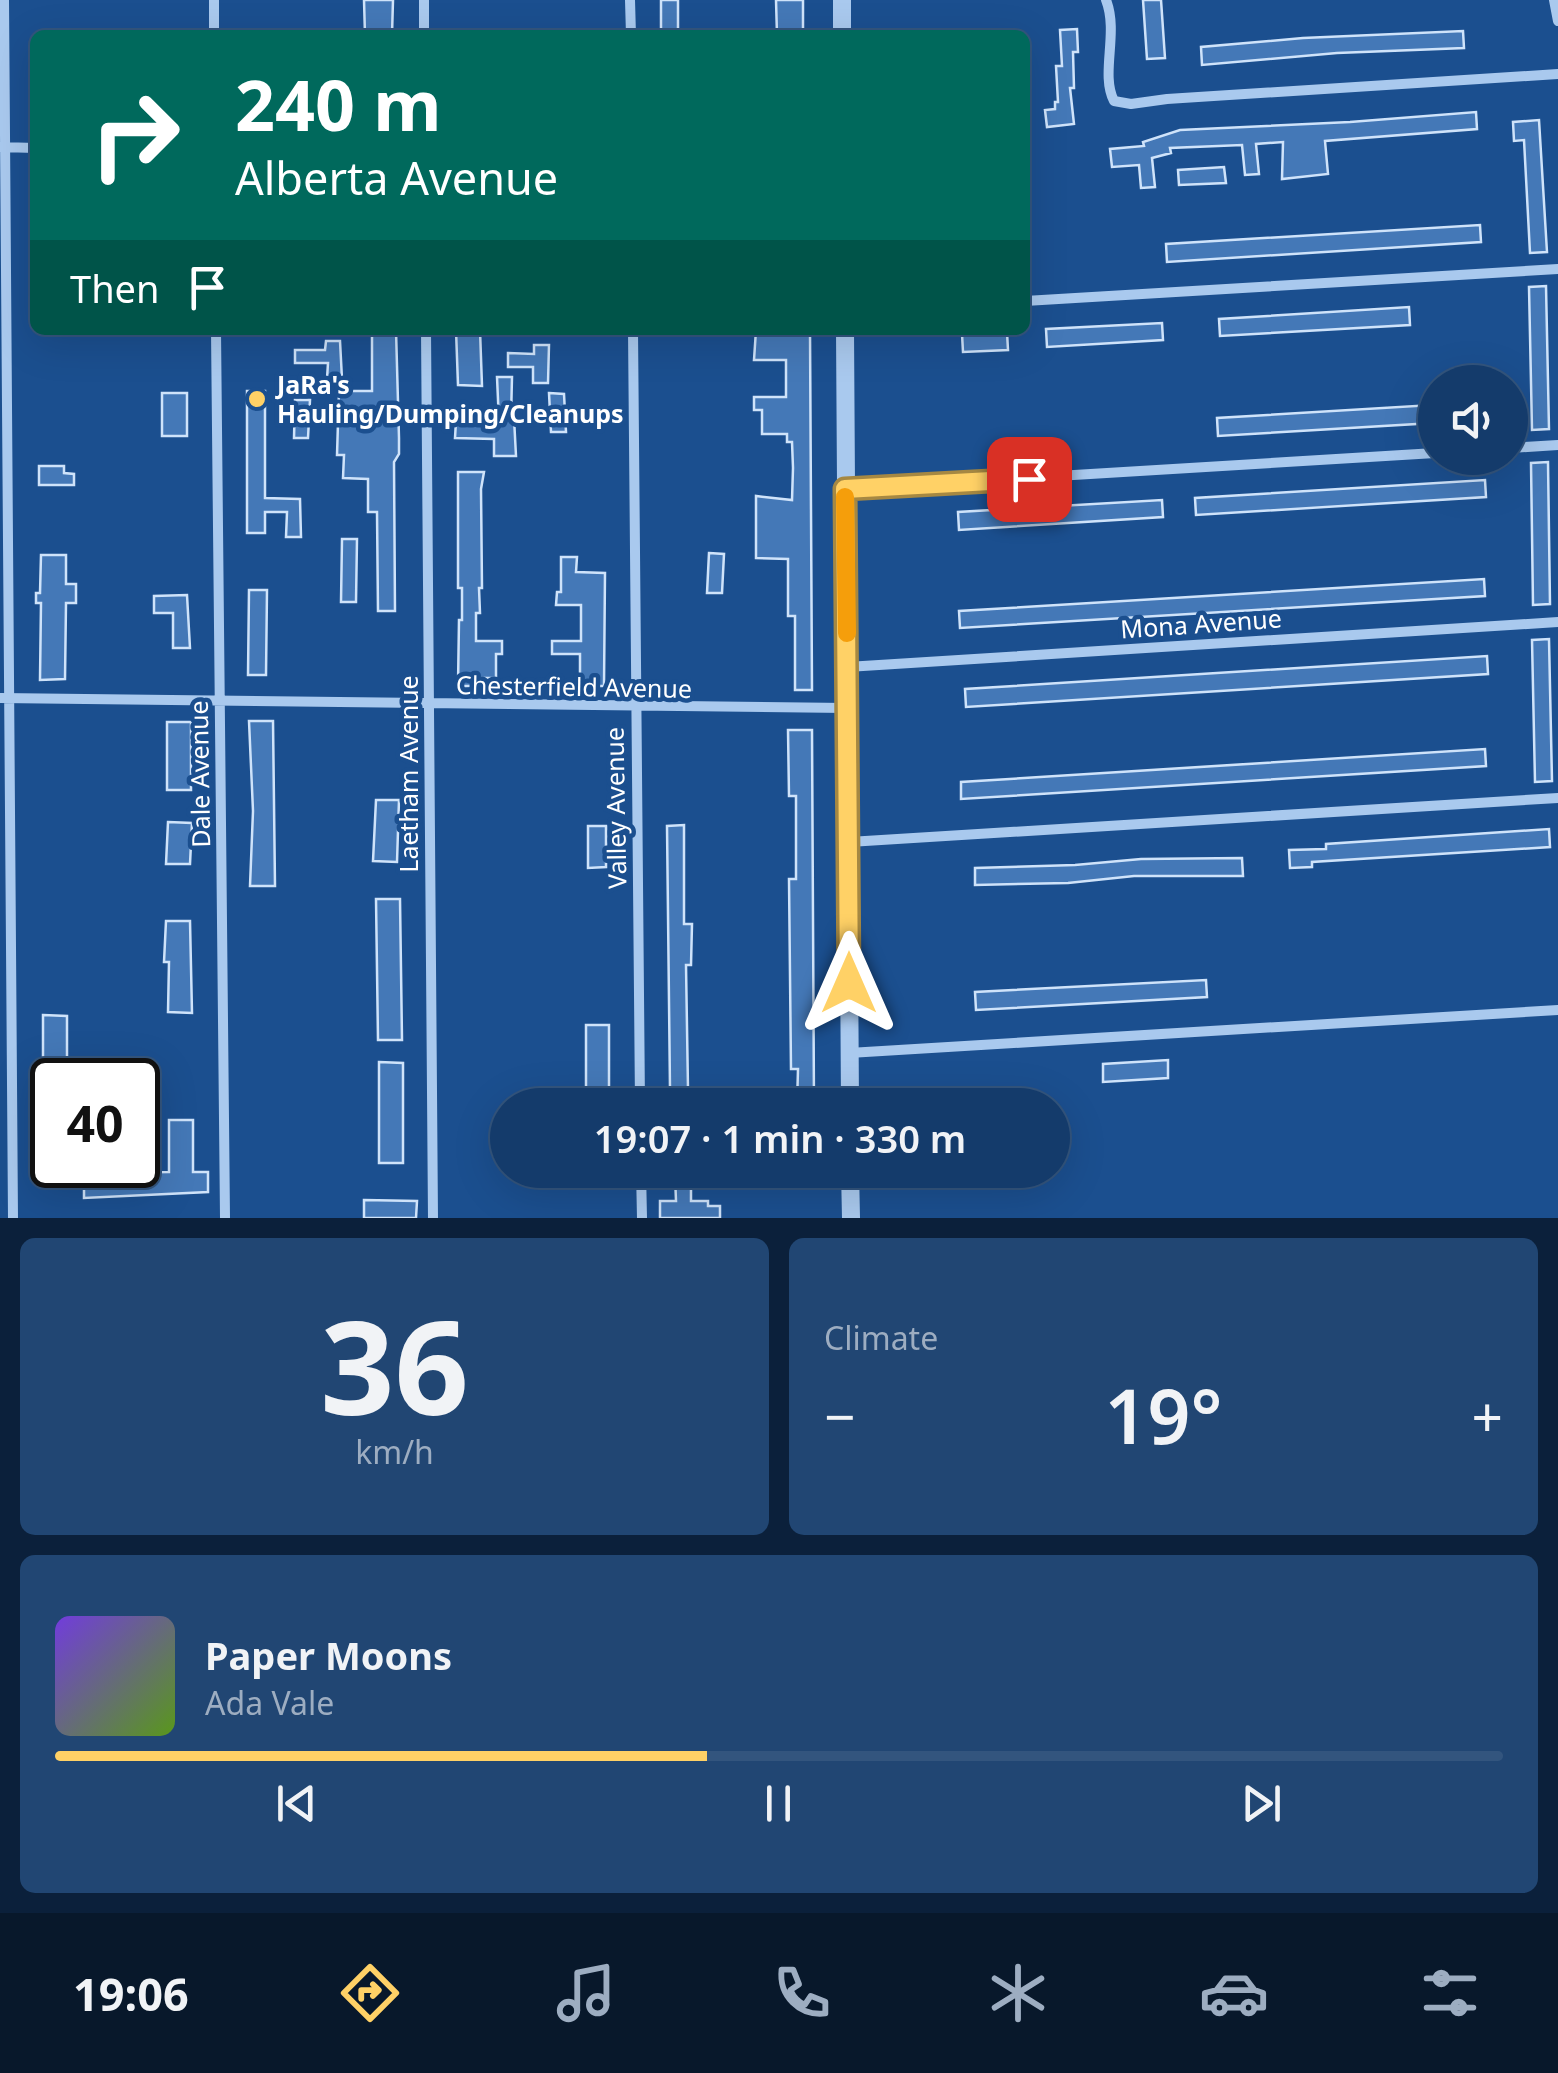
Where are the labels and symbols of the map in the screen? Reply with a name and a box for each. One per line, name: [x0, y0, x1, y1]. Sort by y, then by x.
place label: JaRa's Hauling/Dumping/Cleanups: [275, 367, 624, 430]
marker: JaRa's Hauling/Dumping/Cleanups: [246, 388, 268, 410]
pin: [987, 437, 1072, 522]
street label: Mona Avenue: [1119, 600, 1283, 646]
street label: Chesterfield Avenue: [456, 667, 692, 705]
street label: Laetham Avenue: [391, 675, 425, 873]
street label: Dale Avenue: [181, 700, 217, 848]
street label: Valley Avenue: [597, 727, 633, 889]
position arrow: [797, 931, 901, 1035]
speed limit sign: 40: [30, 1058, 160, 1188]

